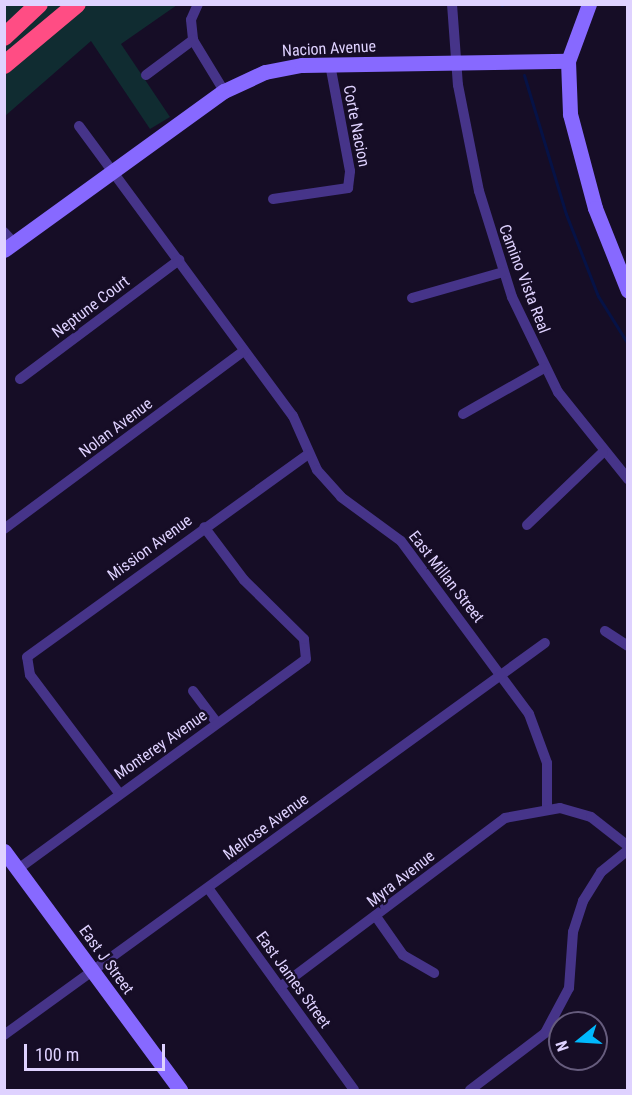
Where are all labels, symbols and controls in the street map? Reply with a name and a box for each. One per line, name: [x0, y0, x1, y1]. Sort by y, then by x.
street label: Nacion Avenue: [281, 37, 377, 61]
street label: Corte Nacion: [339, 84, 373, 168]
street label: Camino Vista Real: [494, 222, 554, 336]
street label: Neptune Court: [49, 272, 133, 342]
street label: Nolan Avenue: [76, 394, 156, 462]
street label: Mission Avenue: [104, 511, 196, 585]
street label: East Millan Street: [404, 527, 488, 627]
street label: Monterey Avenue: [111, 706, 211, 784]
street label: Melrose Avenue: [220, 790, 312, 864]
street label: Myra Avenue: [363, 847, 439, 911]
street label: East J Street: [75, 922, 137, 998]
street label: East James Street: [252, 928, 334, 1032]
north arrow: [548, 1011, 608, 1071]
scale bar: [27, 1032, 168, 1070]
text: N: [552, 1039, 573, 1054]
text: 100 m: [35, 1044, 79, 1065]

